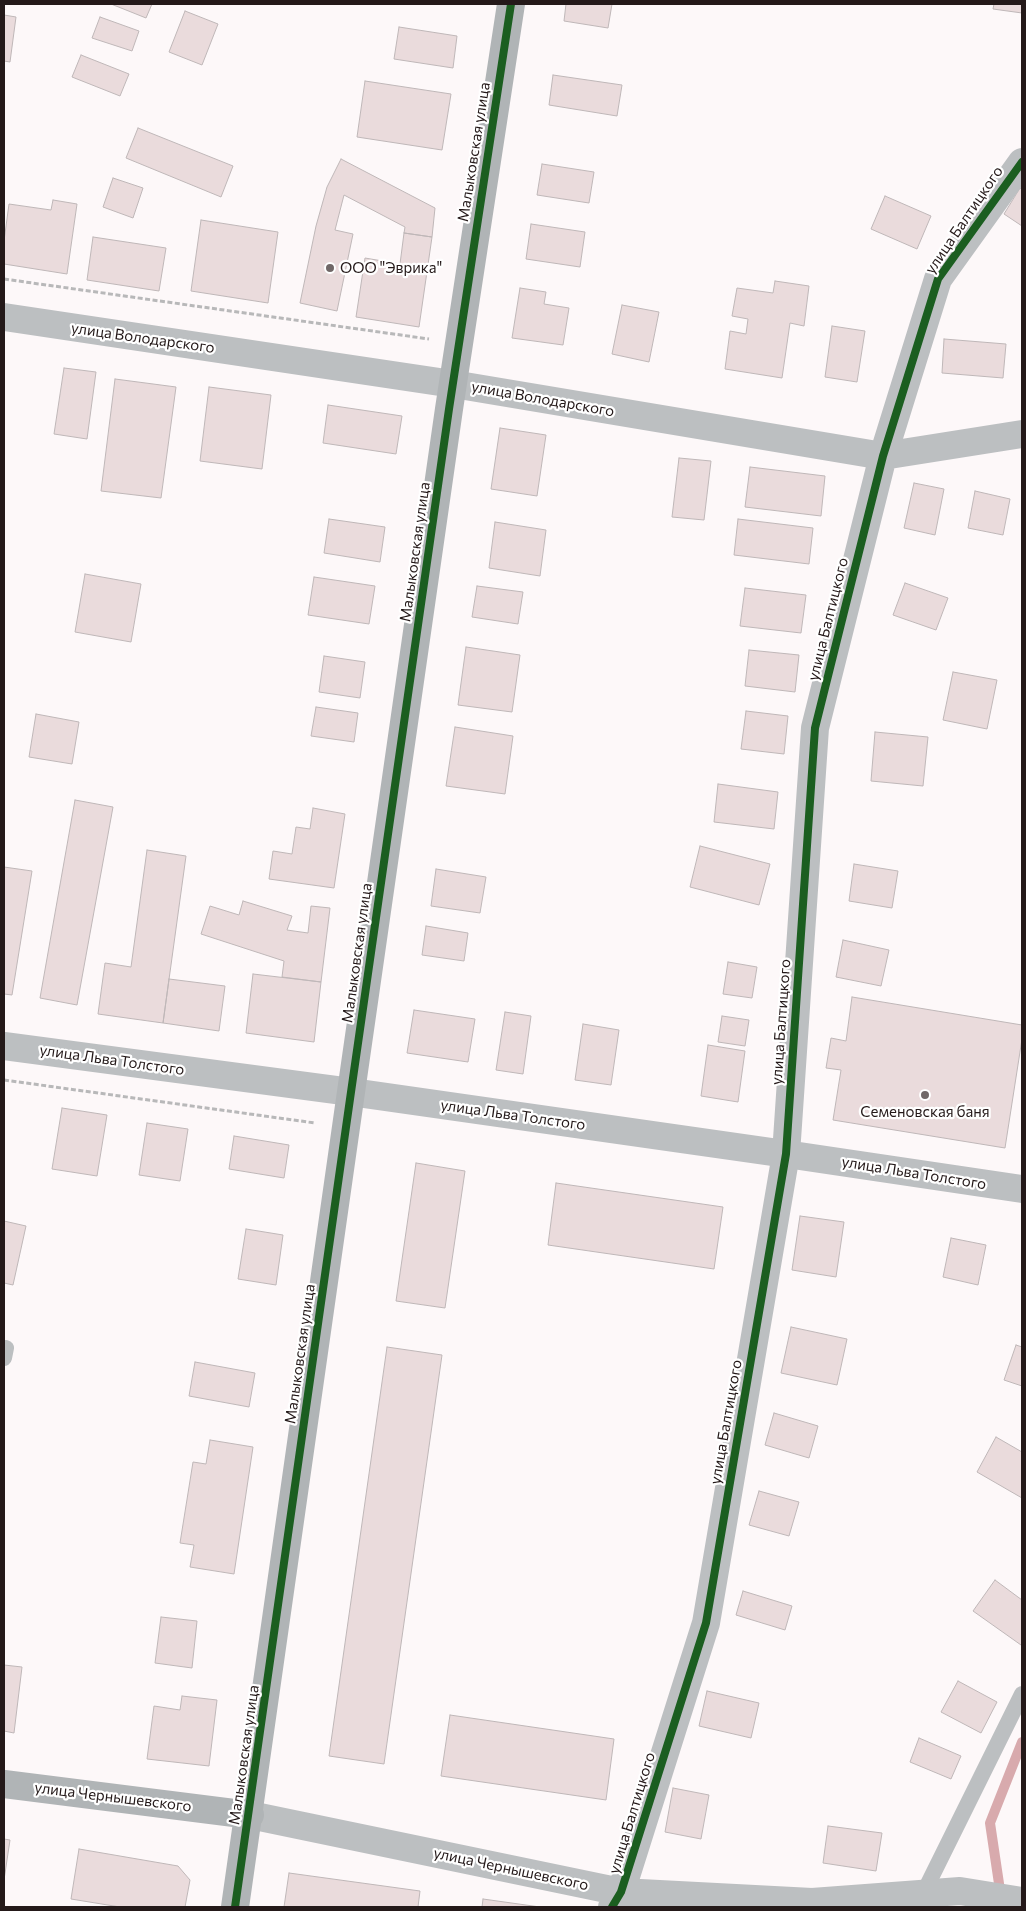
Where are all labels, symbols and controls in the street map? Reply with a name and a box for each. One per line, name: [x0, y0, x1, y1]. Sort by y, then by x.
street label: Малыковская улица: [454, 81, 494, 223]
street label: улица Балтицкого: [921, 163, 1007, 277]
place label: ООО "Эврика": [340, 259, 442, 277]
marker: ООО "Эврика": [324, 262, 336, 274]
street label: улица Володарского: [70, 319, 216, 357]
street label: улица Володарского: [470, 378, 616, 420]
street label: Малыковская улица: [396, 481, 434, 623]
street label: улица Балтицкого: [804, 556, 852, 682]
street label: Малыковская улица: [338, 882, 376, 1024]
street label: улица Балтицкого: [768, 958, 794, 1086]
street label: улица Льва Толстого: [38, 1041, 186, 1079]
marker: Семеновская баня: [919, 1089, 931, 1101]
street label: улица Льва Толстого: [439, 1096, 587, 1134]
place label: Семеновская баня: [860, 1103, 990, 1121]
street label: улица Льва Толстого: [840, 1153, 988, 1193]
street label: Малыковская улица: [281, 1283, 319, 1425]
street label: улица Балтицкого: [706, 1358, 746, 1486]
street label: Малыковская улица: [225, 1684, 263, 1826]
street label: улица Балтицкого: [605, 1750, 659, 1876]
street label: улица Чернышевского: [34, 1778, 192, 1816]
street label: улица Чернышевского: [432, 1844, 590, 1894]

